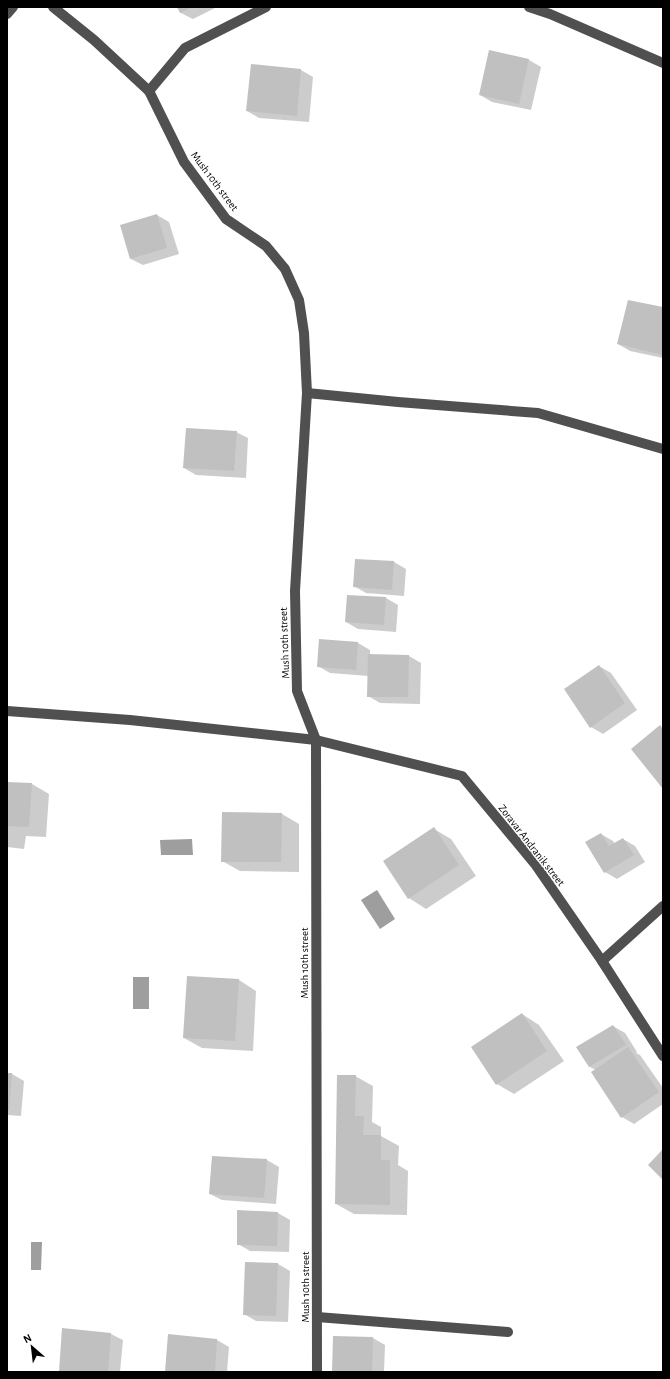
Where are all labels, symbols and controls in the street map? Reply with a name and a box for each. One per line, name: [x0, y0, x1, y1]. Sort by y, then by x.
street label: Mush 10th street: [189, 150, 241, 213]
street label: Mush 10th street: [278, 607, 291, 679]
street label: Zoravar Andranik street: [496, 803, 567, 888]
street label: Mush 10th street: [299, 927, 310, 999]
street label: Mush 10th street: [300, 1251, 311, 1323]
north arrow: [12, 1327, 52, 1367]
text: N: [22, 1332, 34, 1345]

